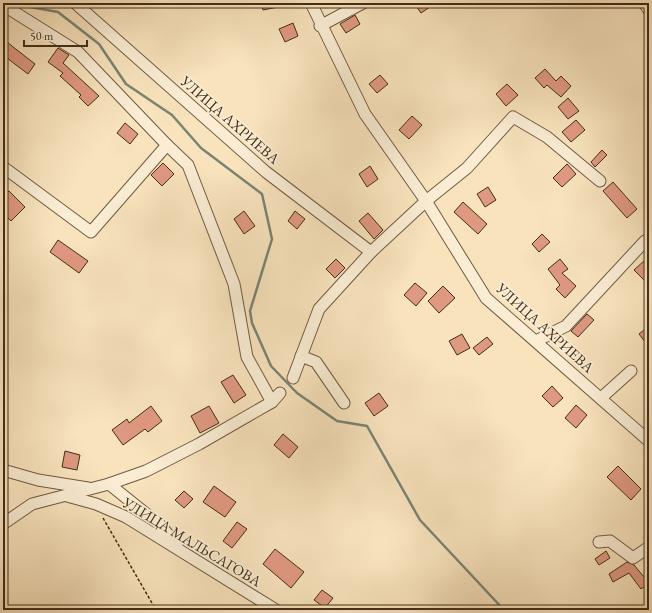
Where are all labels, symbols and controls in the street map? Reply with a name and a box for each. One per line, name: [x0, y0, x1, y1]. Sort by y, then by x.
scale bar: [24, 22, 87, 48]
text: 50 m: [30, 28, 54, 44]
street label: УЛИЦА АХРИЕВА: [176, 71, 284, 168]
street label: УЛИЦА АХРИЕВА: [492, 278, 599, 377]
street label: УЛИЦА МАЛЬСАГОВА: [119, 492, 266, 591]

